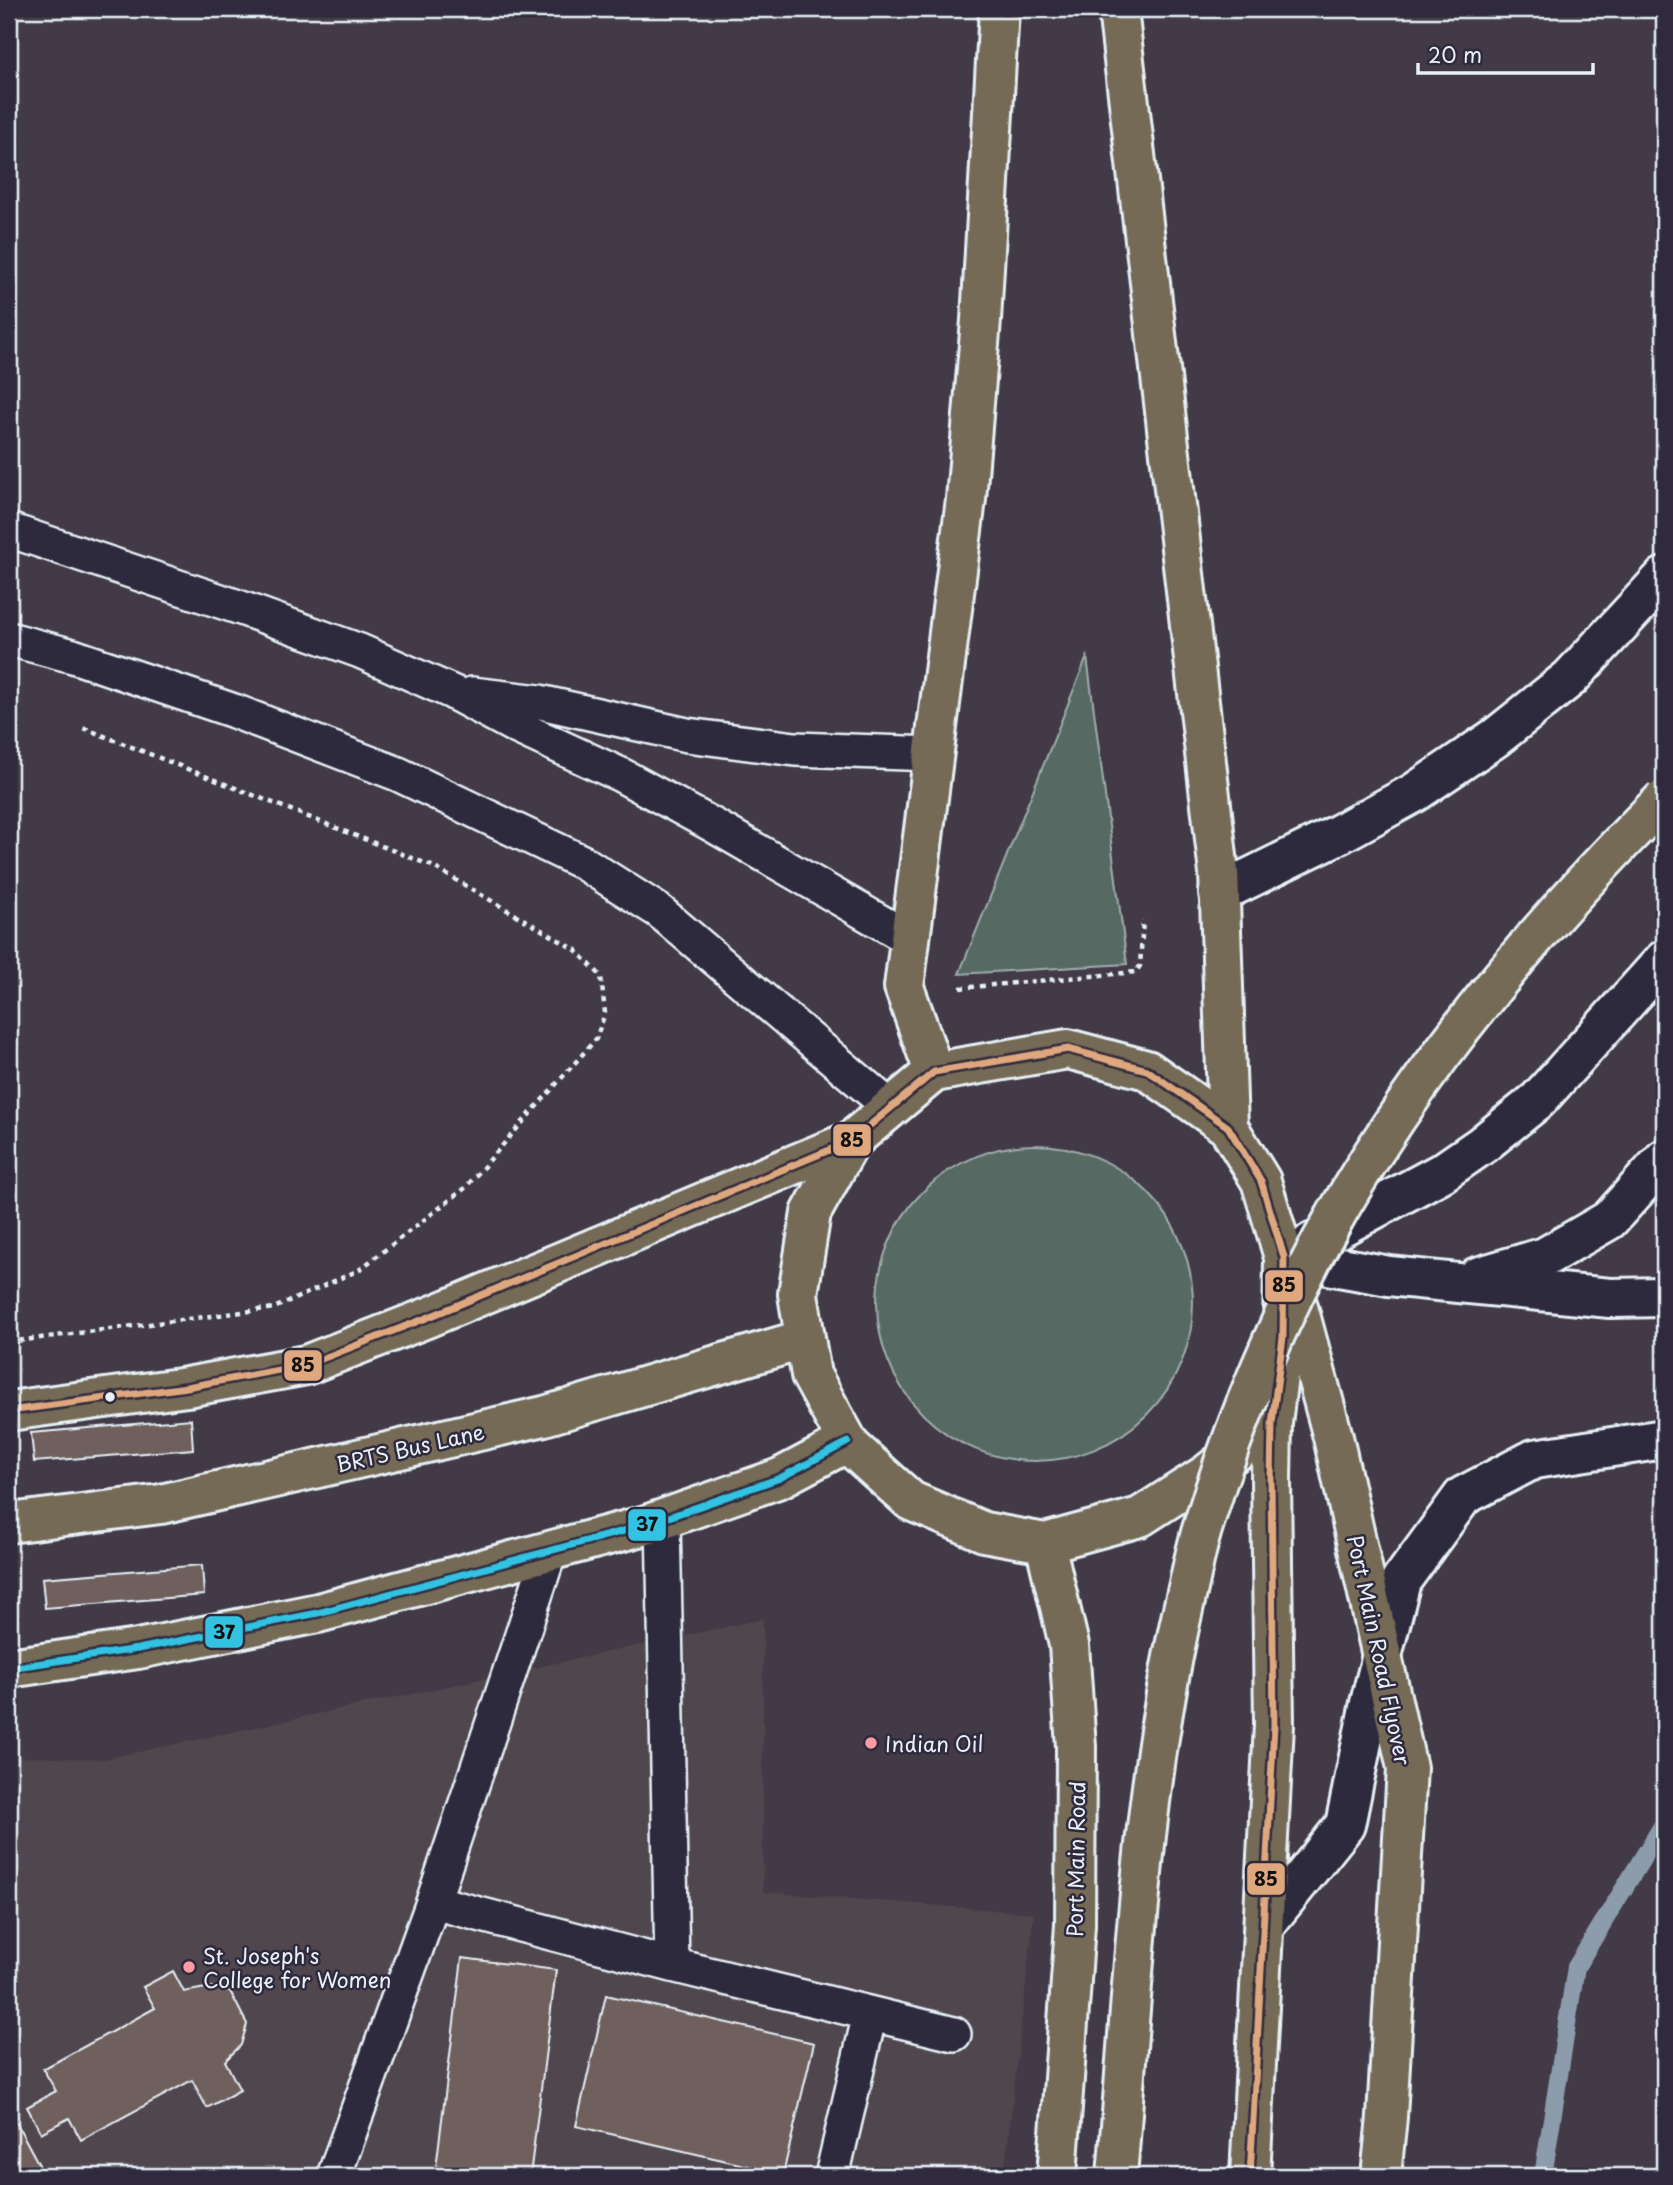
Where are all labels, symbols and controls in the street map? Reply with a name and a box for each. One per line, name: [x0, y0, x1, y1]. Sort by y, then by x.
scale bar: [1418, 32, 1592, 76]
text: 20 m: [1428, 38, 1482, 70]
line badge: 85: [832, 1123, 872, 1157]
text: 85: [840, 1125, 864, 1153]
line badge: 85: [1264, 1269, 1304, 1303]
text: 85: [1272, 1270, 1296, 1298]
line badge: 85: [283, 1349, 323, 1382]
text: 85: [291, 1350, 315, 1378]
unlabelled marker: [103, 1390, 117, 1404]
street label: BRTS Bus Lane: [333, 1414, 487, 1480]
line badge: 37: [627, 1508, 667, 1542]
text: 37: [636, 1509, 658, 1537]
street label: Port Main Road Flyover: [1340, 1532, 1420, 1768]
line badge: 37: [204, 1615, 244, 1649]
text: 37: [213, 1617, 235, 1645]
place label: Indian Oil: [885, 1727, 984, 1759]
marker: Indian Oil: [863, 1735, 879, 1751]
street label: Port Main Road: [1058, 1781, 1092, 1937]
line badge: 85: [1246, 1862, 1286, 1896]
text: 85: [1254, 1864, 1278, 1892]
place label: St. Joseph's College for Women: [203, 1939, 391, 1995]
marker: St. Joseph's College for Women: [181, 1959, 197, 1975]

